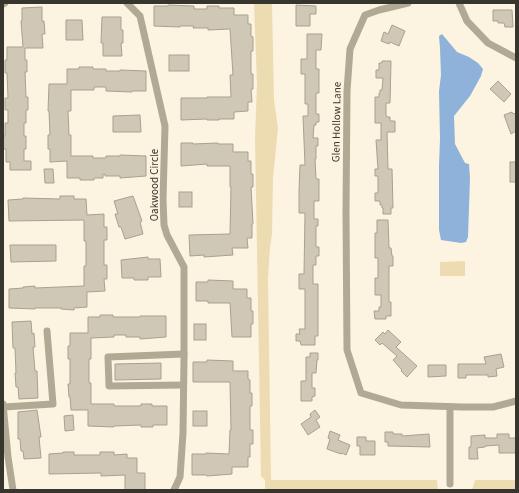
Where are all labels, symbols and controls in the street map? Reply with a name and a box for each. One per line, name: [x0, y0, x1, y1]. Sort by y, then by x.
street label: Glen Hollow Lane: [328, 81, 345, 162]
street label: Oakwood Circle: [147, 148, 162, 221]

